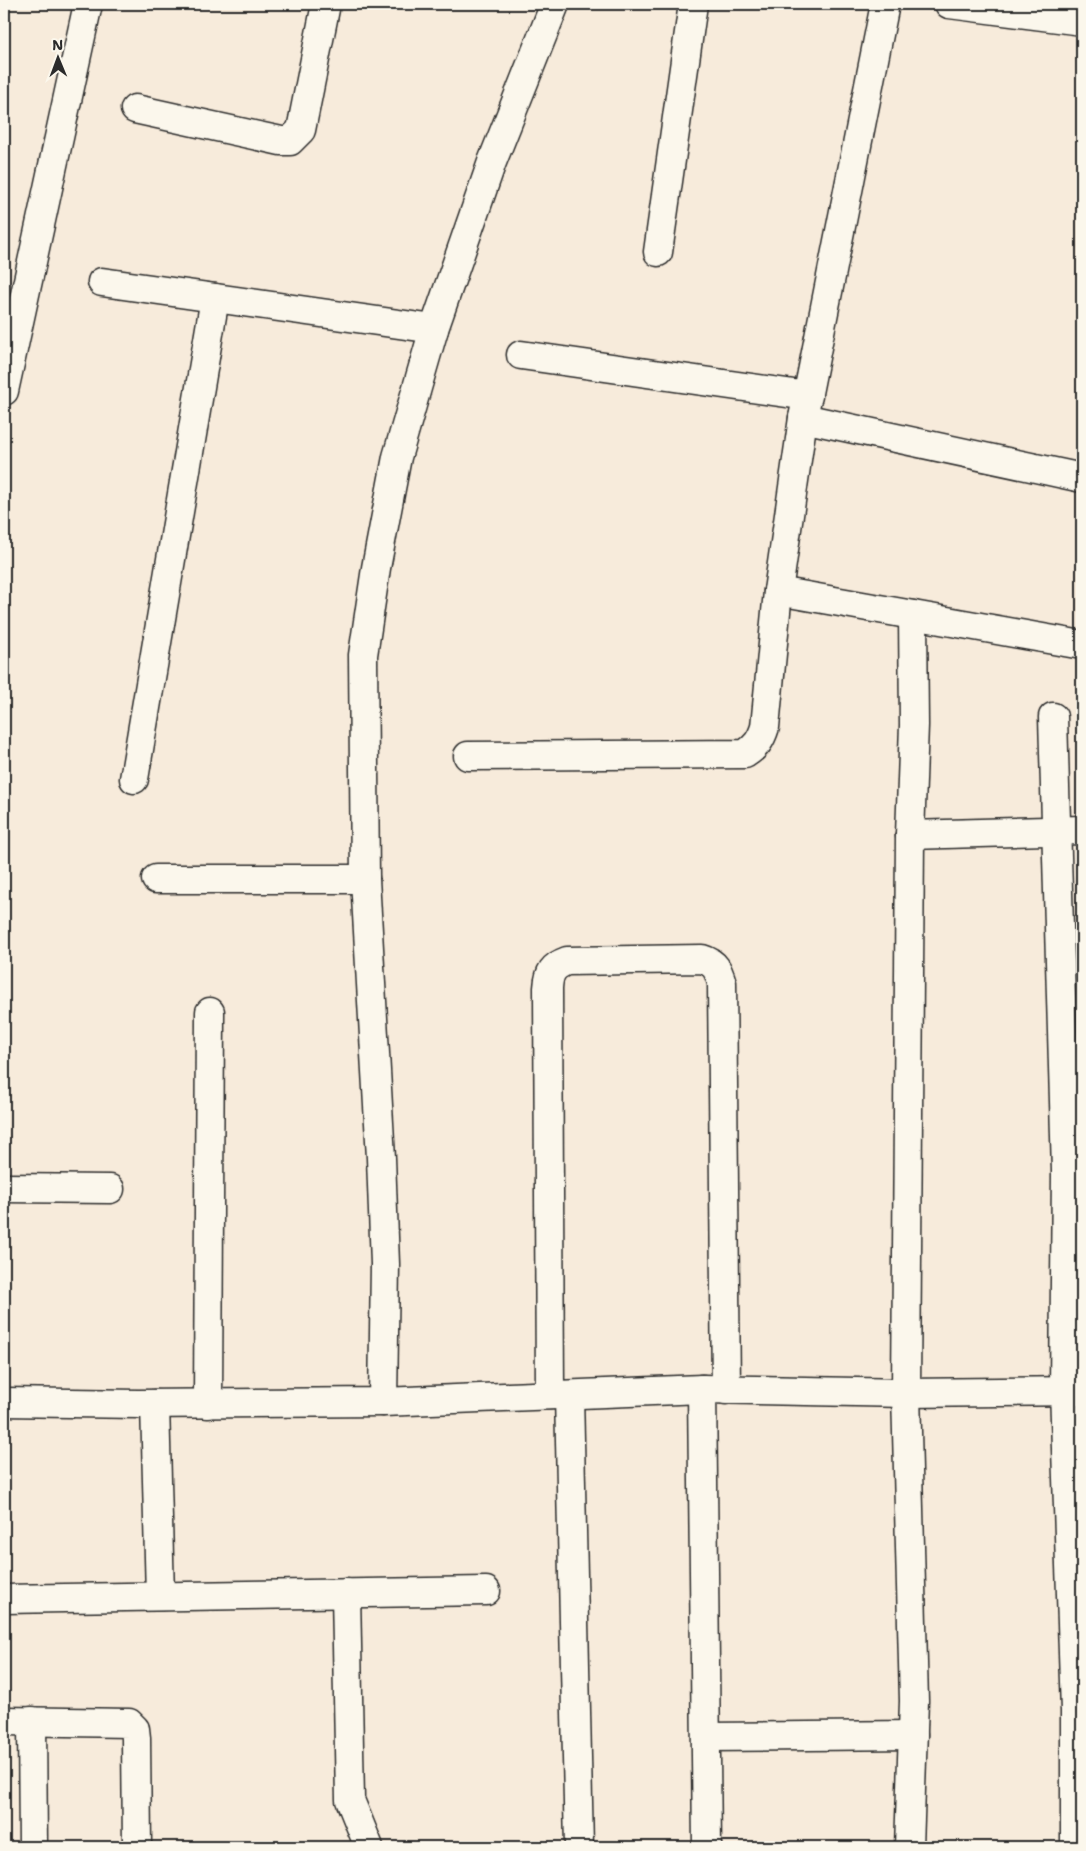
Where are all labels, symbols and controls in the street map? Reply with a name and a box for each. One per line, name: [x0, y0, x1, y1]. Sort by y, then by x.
north arrow: [32, 32, 82, 82]
text: N: [52, 36, 63, 54]

